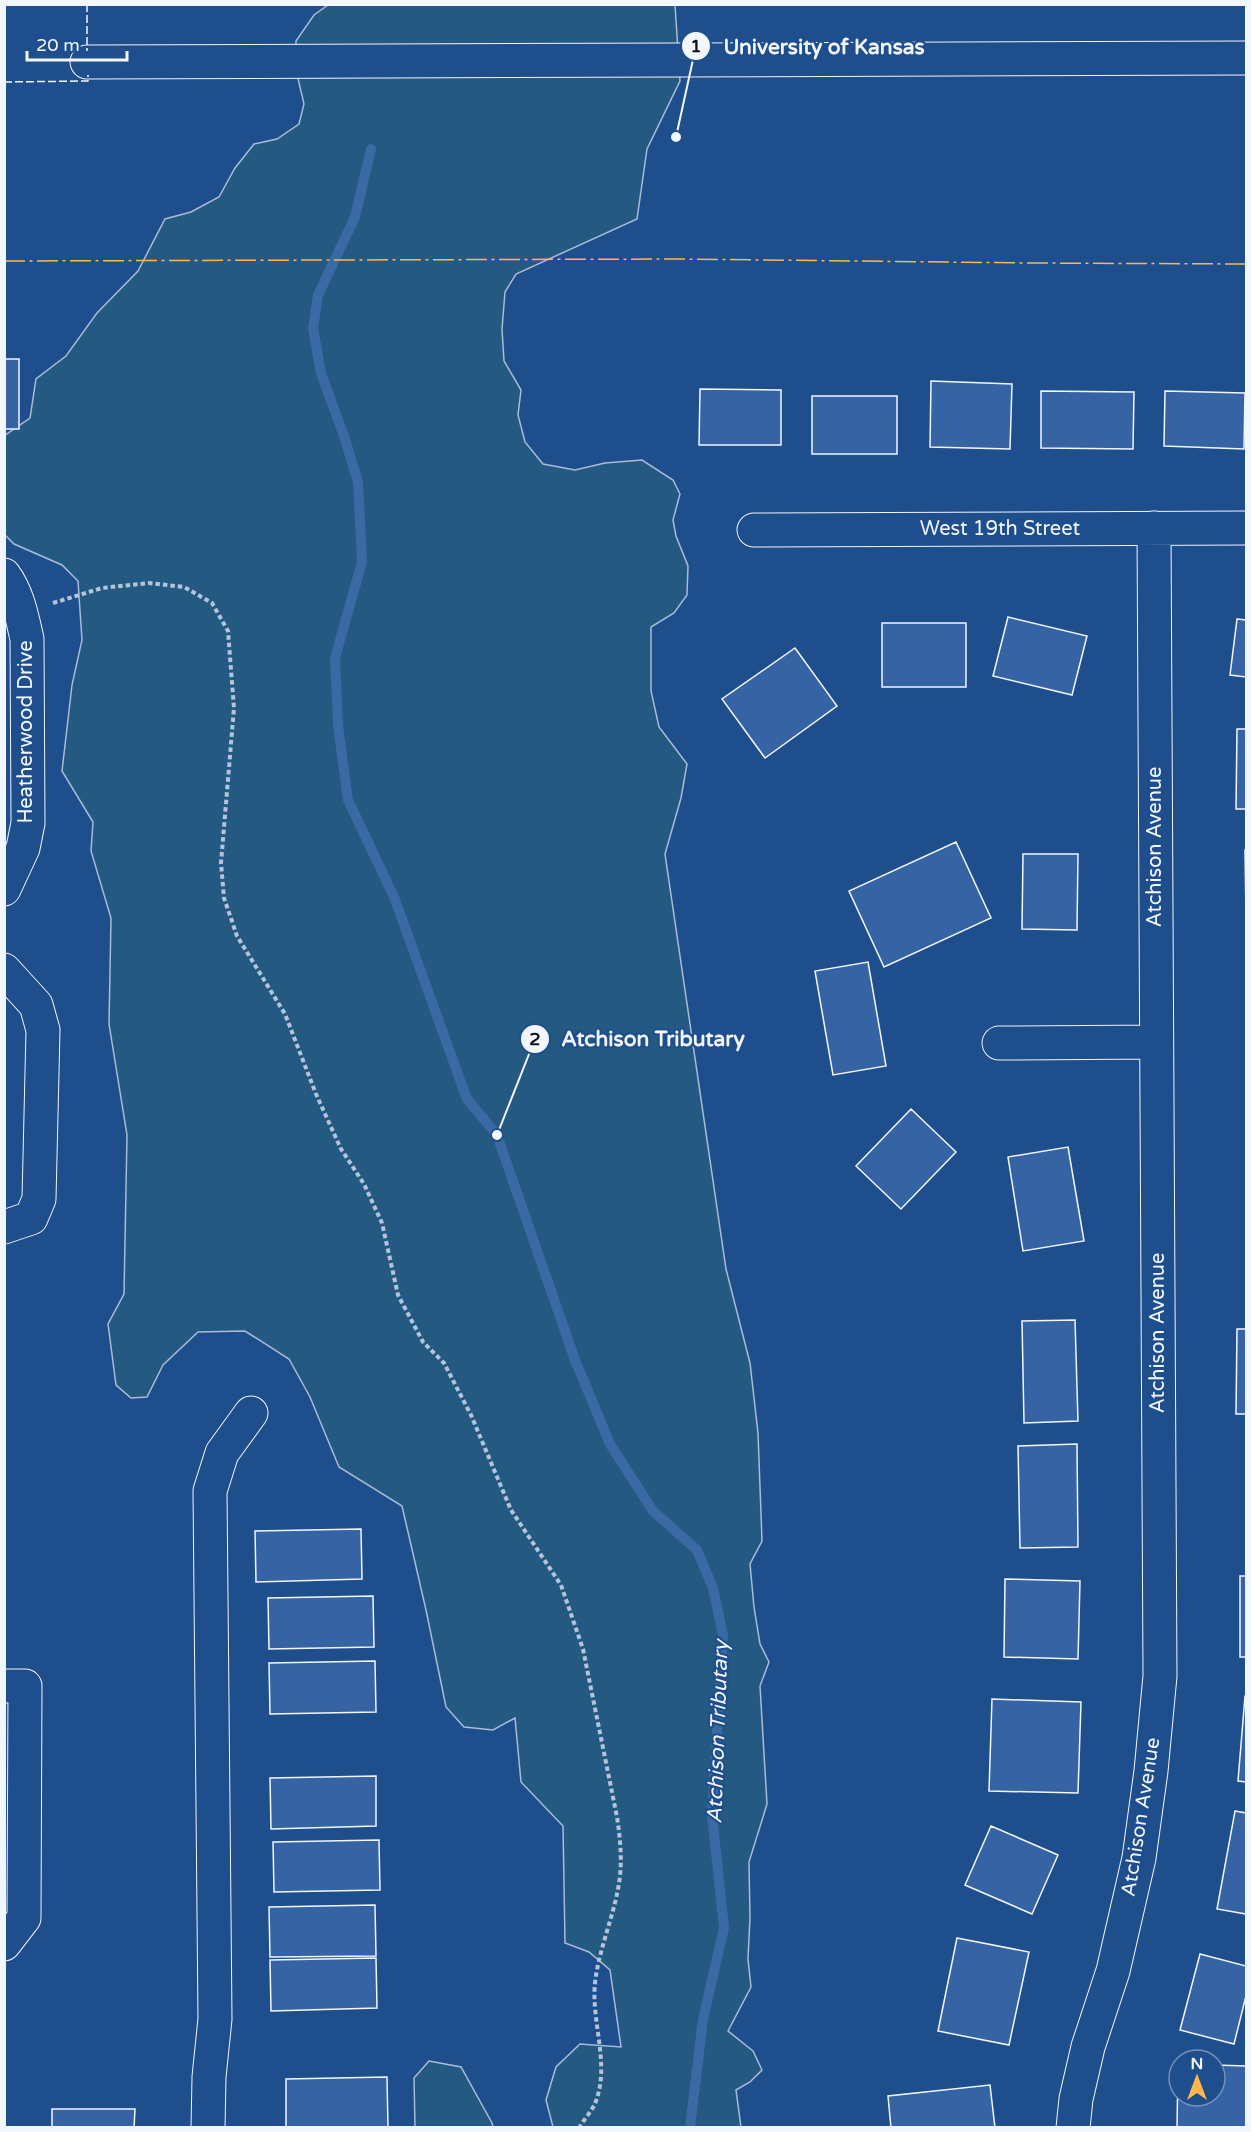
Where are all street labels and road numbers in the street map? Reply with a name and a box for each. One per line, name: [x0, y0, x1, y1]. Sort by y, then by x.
street label: West 19th Street: [920, 517, 1081, 541]
street label: Heatherwood Drive: [14, 640, 38, 824]
street label: Atchison Avenue: [1143, 767, 1167, 927]
street label: Atchison Avenue: [1146, 1253, 1170, 1413]
street label: Atchison Avenue: [1117, 1736, 1165, 1898]

